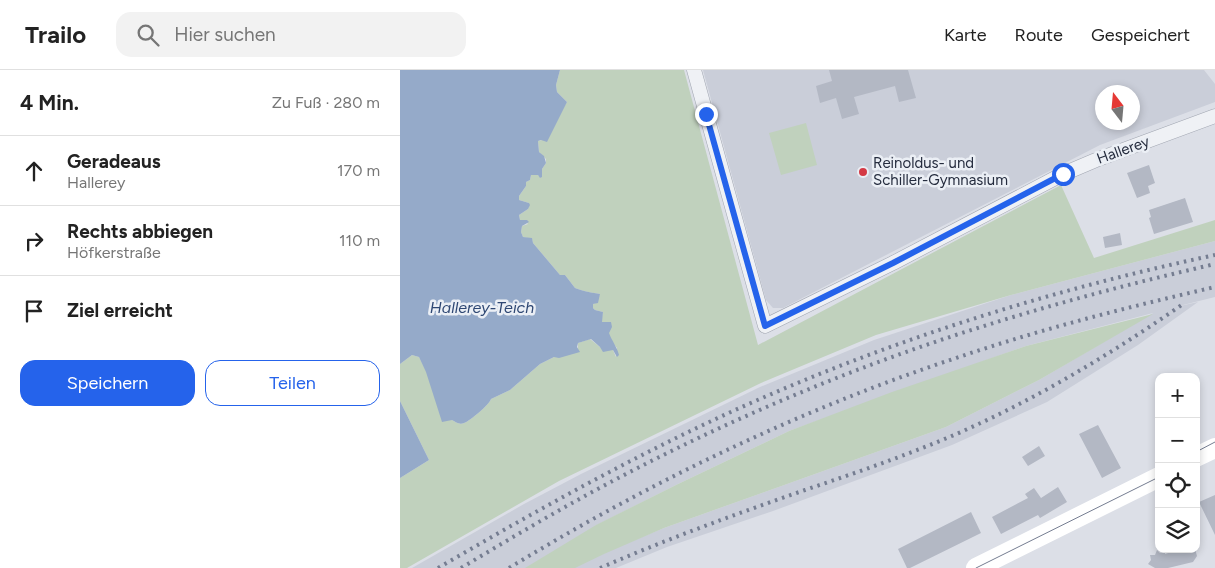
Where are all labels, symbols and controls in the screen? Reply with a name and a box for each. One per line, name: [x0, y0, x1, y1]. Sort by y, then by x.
search box: [116, 12, 466, 57]
text: Trailo: [25, 20, 86, 49]
icon: search: [134, 21, 162, 49]
text: Hier suchen: [174, 23, 276, 46]
text: Karte: [944, 24, 987, 46]
text: Route: [1015, 24, 1063, 46]
text: Gespeichert: [1091, 24, 1190, 46]
north arrow: [1095, 85, 1140, 130]
text: 4 Min.: [20, 90, 79, 115]
text: Zu Fuß · 280 m: [272, 93, 380, 112]
route end: [695, 103, 718, 126]
street label: Hallerey: [1094, 132, 1152, 168]
text: Geradeaus: [67, 150, 161, 173]
place label: Reinoldus- und Schiller-Gymnasium: [873, 154, 1008, 189]
icon: ahead: [20, 157, 48, 185]
text: 170 m: [337, 161, 380, 180]
route start: [1052, 163, 1075, 186]
marker: Reinoldus- und Schiller-Gymnasium: [857, 166, 869, 178]
text: Hallerey: [67, 173, 125, 192]
text: Rechts abbiegen: [67, 220, 213, 243]
icon: right: [20, 227, 48, 255]
text: 110 m: [339, 231, 380, 250]
text: Höfkerstraße: [67, 243, 161, 262]
icon: arrive: [20, 297, 48, 325]
water label: Hallerey-Teich: [430, 298, 534, 317]
text: Ziel erreicht: [67, 299, 173, 322]
button: Speichern: [20, 360, 195, 406]
button: Teilen: [205, 360, 380, 406]
map controls: [1155, 373, 1200, 553]
button: +: [1155, 373, 1200, 418]
button: −: [1155, 418, 1200, 463]
button: locate: [1155, 463, 1200, 508]
button: layers: [1155, 508, 1200, 553]

